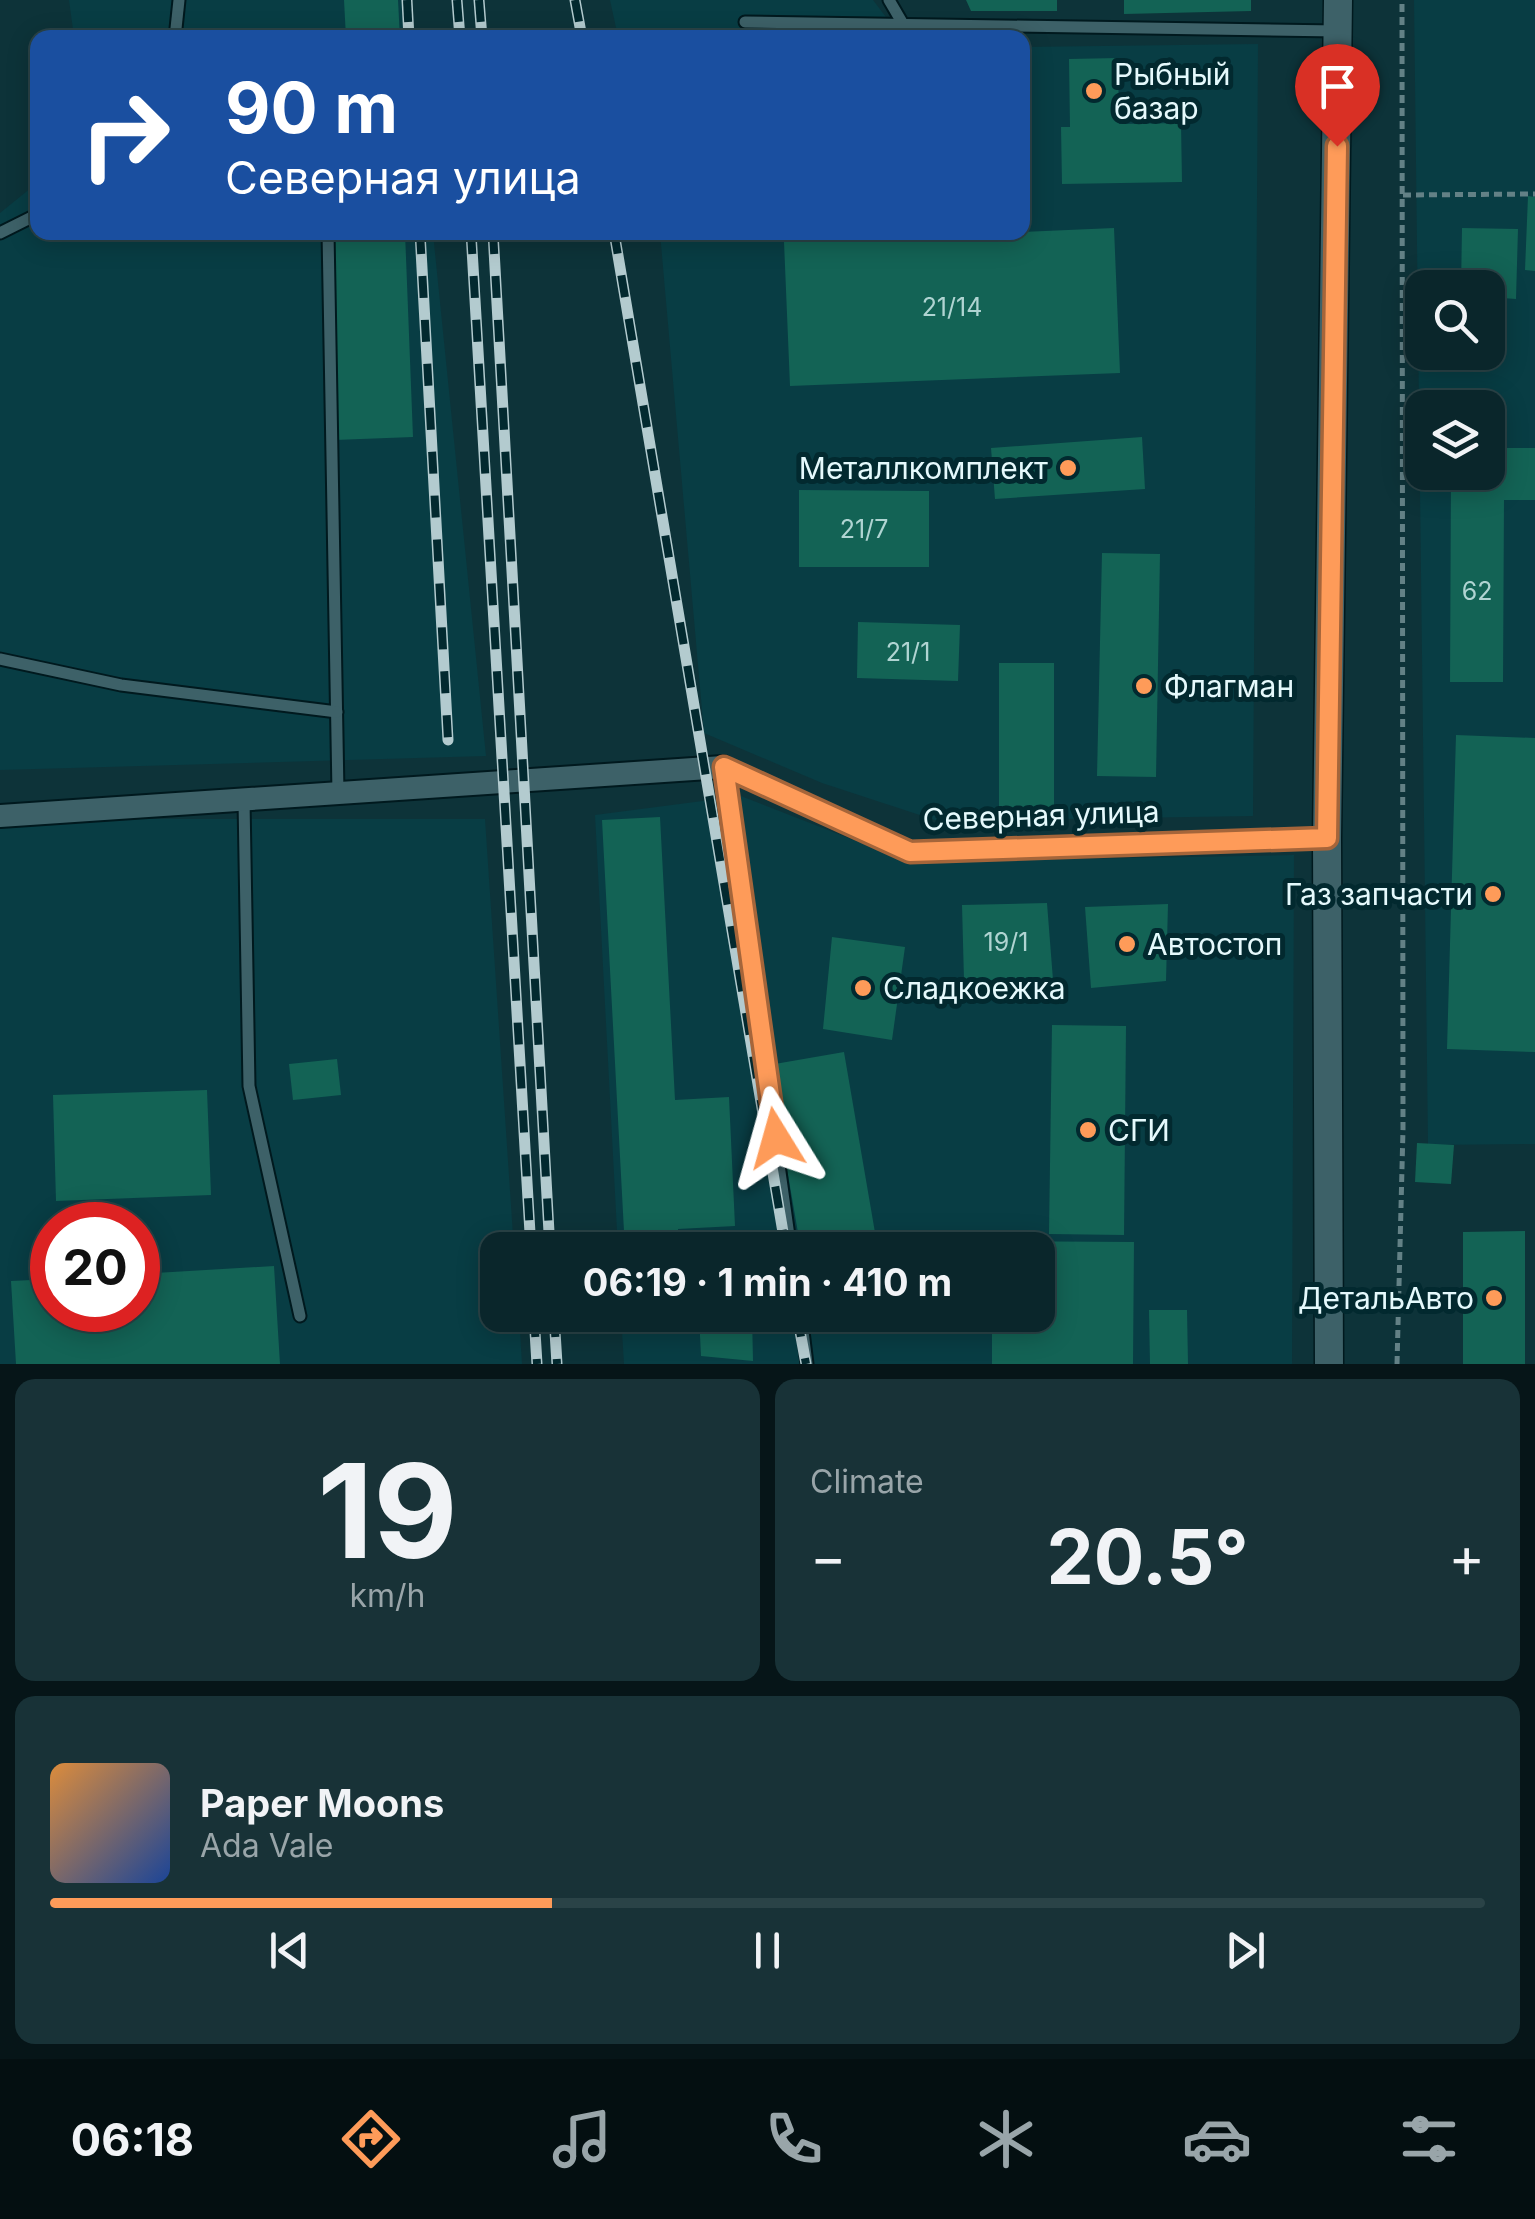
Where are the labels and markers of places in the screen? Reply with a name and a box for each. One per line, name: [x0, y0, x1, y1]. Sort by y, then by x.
pin: [1295, 44, 1380, 147]
place label: Рыбный базар: [1114, 56, 1231, 126]
marker: Рыбный базар: [1083, 80, 1105, 102]
place label: Металлкомплект: [799, 450, 1048, 486]
marker: Металлкомплект: [1057, 457, 1079, 479]
place label: Флагман: [1164, 668, 1294, 704]
marker: Флагман: [1133, 675, 1155, 697]
place label: Газ запчасти: [1285, 876, 1473, 912]
marker: Газ запчасти: [1482, 883, 1504, 905]
place label: Автостоп: [1147, 926, 1282, 962]
marker: Автостоп: [1116, 933, 1138, 955]
place label: Сладкоежка: [883, 970, 1066, 1006]
marker: Сладкоежка: [852, 977, 874, 999]
place label: СГИ: [1108, 1112, 1170, 1148]
marker: СГИ: [1077, 1119, 1099, 1141]
place label: ДетальАвто: [1298, 1280, 1474, 1316]
marker: ДетальАвто: [1483, 1287, 1505, 1309]

